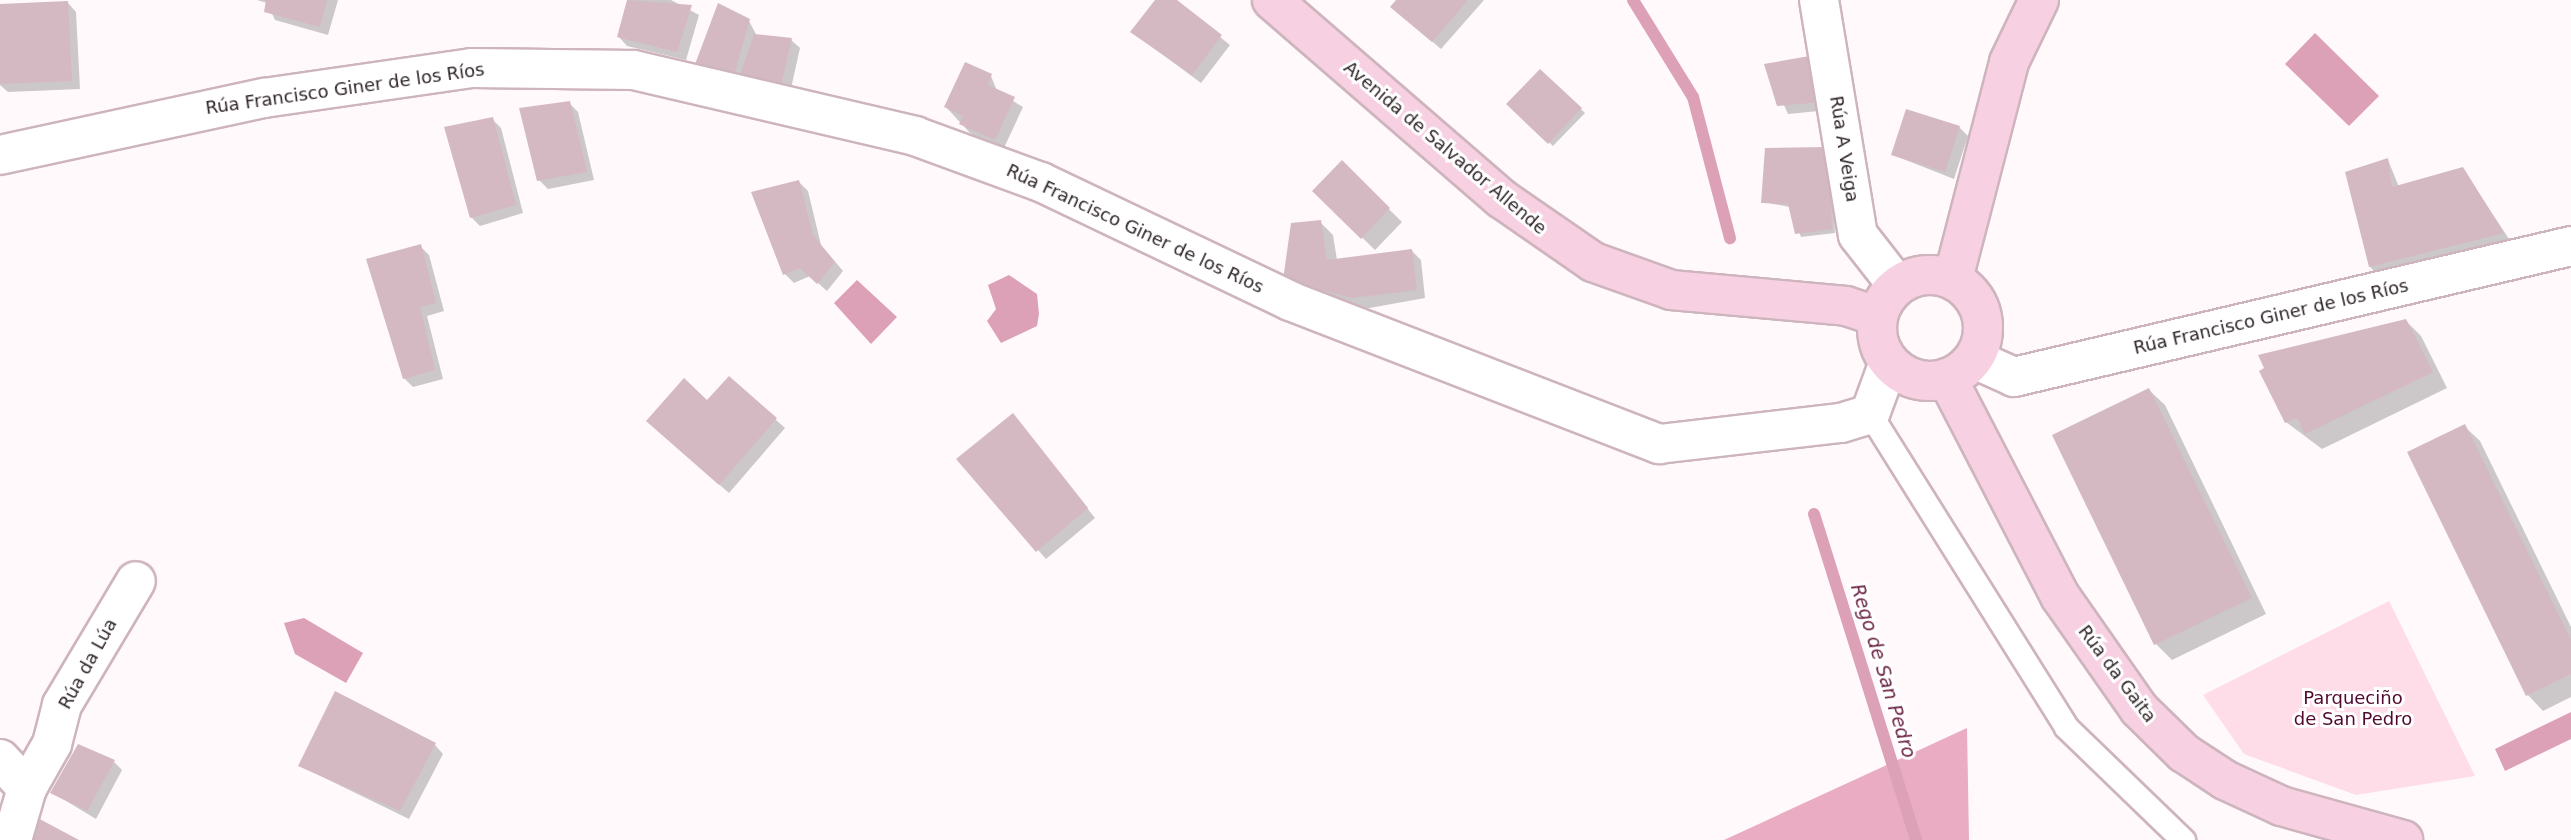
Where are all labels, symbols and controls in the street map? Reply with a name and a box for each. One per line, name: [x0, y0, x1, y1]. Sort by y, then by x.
street label: Avenida de Salvador Allende: [1339, 57, 1551, 239]
street label: Rúa Francisco Giner de los Ríos: [204, 59, 486, 119]
street label: Rúa A Veiga: [1825, 94, 1863, 204]
street label: Rúa Francisco Giner de los Ríos: [1003, 160, 1267, 298]
street label: Rúa Francisco Giner de los Ríos: [2131, 275, 2411, 359]
water label: Rego de San Pedro: [1846, 581, 1920, 761]
street label: Rúa da Lúa: [54, 615, 122, 713]
street label: Rúa da Gaita: [2073, 621, 2161, 727]
park label: Parqueciño de San Pedro: [2294, 688, 2412, 730]

